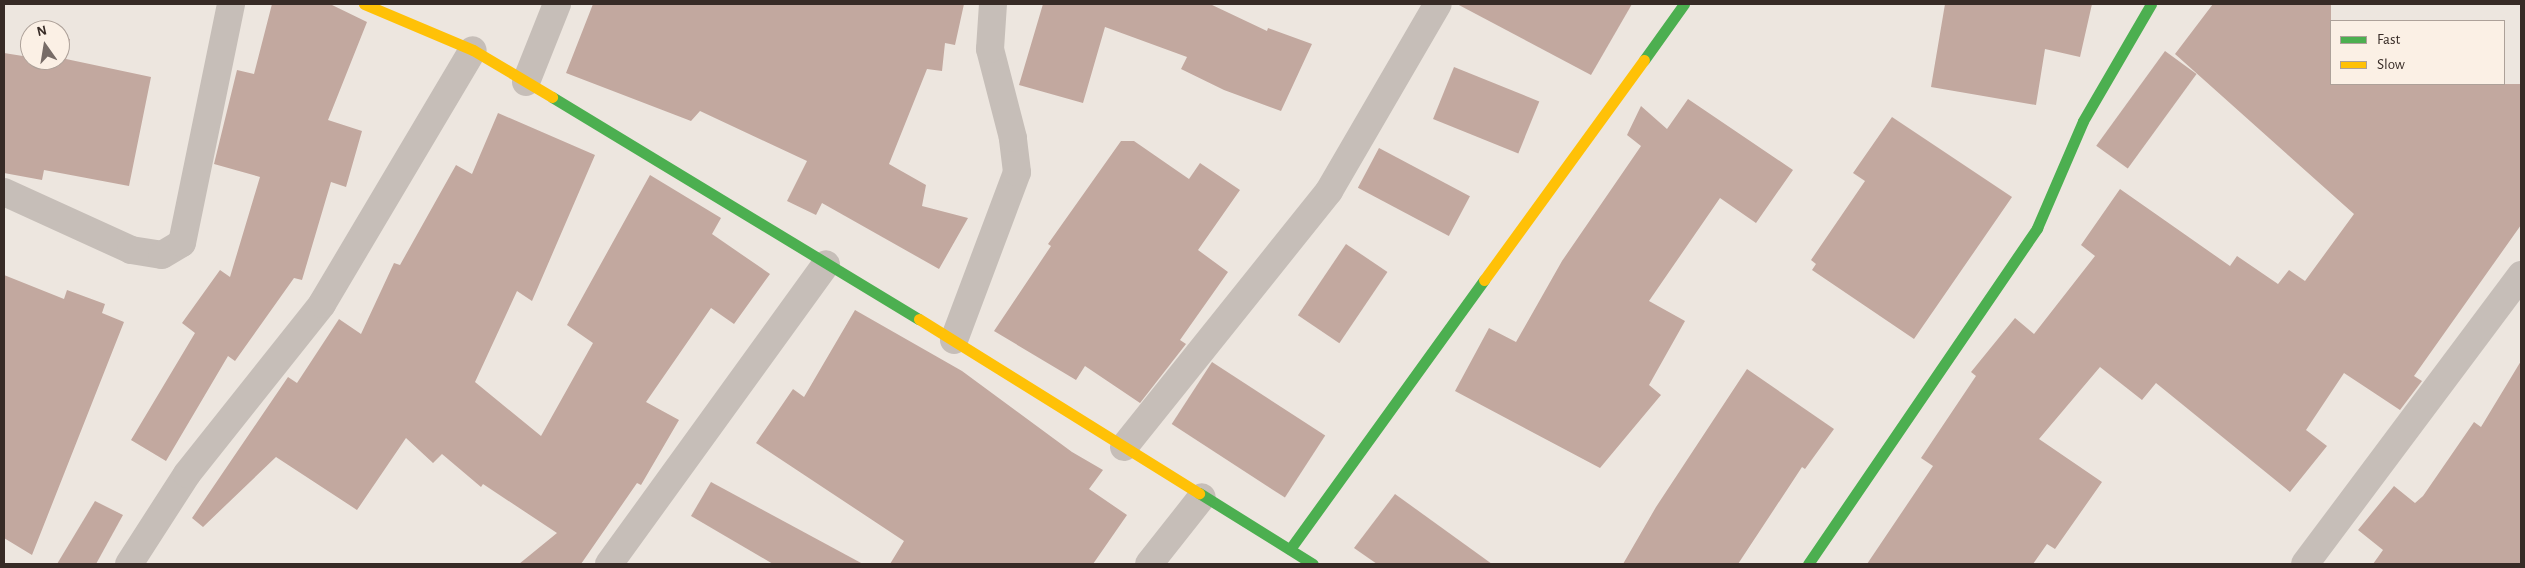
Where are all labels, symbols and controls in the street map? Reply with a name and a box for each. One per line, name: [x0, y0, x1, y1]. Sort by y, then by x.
north arrow: [20, 20, 70, 70]
legend: [2330, 20, 2505, 85]
text: N: [36, 23, 48, 39]
text: Fast: [2377, 32, 2400, 47]
text: Slow: [2377, 57, 2405, 72]

